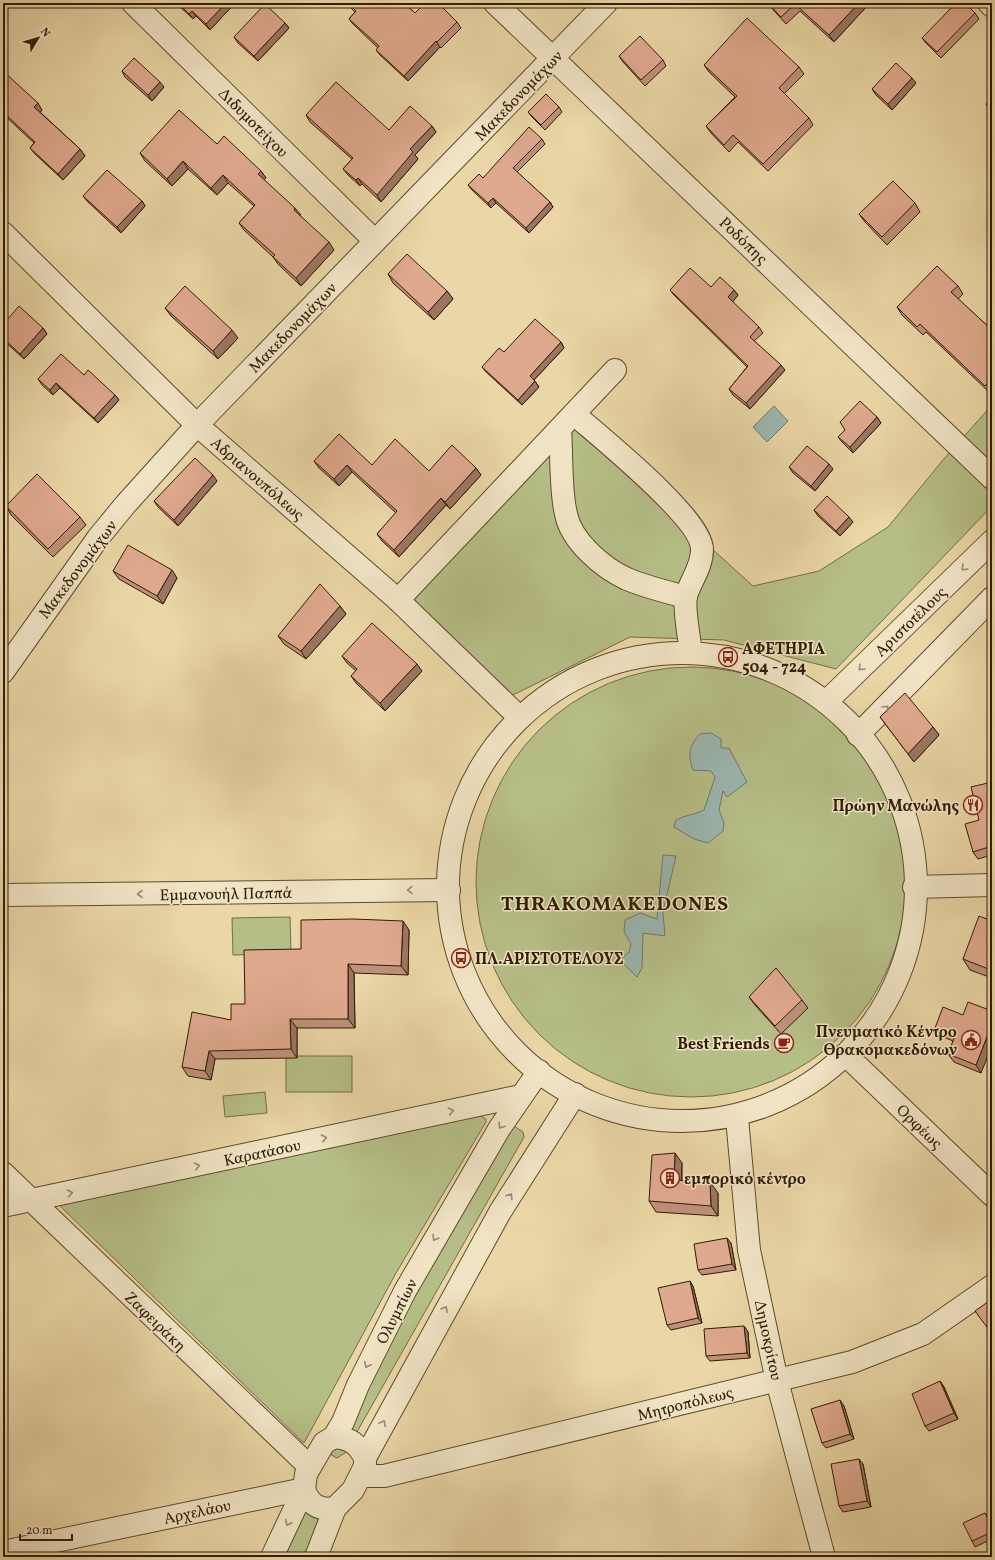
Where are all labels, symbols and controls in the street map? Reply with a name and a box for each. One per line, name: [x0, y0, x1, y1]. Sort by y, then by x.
north arrow: [18, 18, 58, 58]
text: N: [36, 25, 53, 41]
street label: Μακεδονομάχων: [470, 46, 569, 147]
street label: Διδυμοτείχου: [213, 84, 293, 163]
street label: Ροδόπης: [713, 213, 772, 270]
street label: Μακεδονομάχων: [244, 278, 343, 379]
street label: Αδριανουπόλεως: [205, 433, 308, 526]
street label: Μακεδονομάχων: [34, 516, 123, 624]
one-way arrow: [961, 563, 969, 571]
street label: Αριστοτέλους: [871, 582, 952, 662]
place label: ΑΦΕΤΗΡΙΑ 504 - 724: [742, 639, 826, 679]
bus stop icon: ΑΦΕΤΗΡΙΑ 504 - 724: [717, 646, 739, 668]
one-way arrow: [858, 663, 866, 671]
one-way arrow: [881, 705, 888, 713]
restaurant icon: Πρώην Μανώλης: [962, 794, 984, 816]
place label: Πρώην Μανώλης: [832, 796, 960, 818]
street label: Εμμανουήλ Παππά: [160, 883, 293, 907]
one-way arrow: [407, 886, 413, 894]
one-way arrow: [137, 890, 143, 898]
district label: THRAKOMAKEDONES: [501, 891, 729, 919]
bus stop icon: ΠΛ.ΑΡΙΣΤΟΤΕΛΟΥΣ: [450, 947, 472, 969]
place label: ΠΛ.ΑΡΙΣΤΟΤΕΛΟΥΣ: [475, 949, 624, 971]
place label: Πνευματικό Κέντρο Θρακομακεδόνων: [816, 1022, 957, 1062]
public building icon: Πνευματικό Κέντρο Θρακομακεδόνων: [960, 1029, 982, 1051]
cafe icon: Best Friends: [773, 1032, 795, 1054]
place label: Best Friends: [677, 1034, 770, 1056]
street label: Ορφέως: [891, 1100, 946, 1155]
one-way arrow: [448, 1108, 454, 1116]
one-way arrow: [498, 1122, 506, 1129]
street label: Καρατάσου: [222, 1135, 303, 1173]
one-way arrow: [321, 1135, 327, 1143]
one-way arrow: [194, 1162, 200, 1170]
building icon: εμπορικό κέντρο: [659, 1167, 681, 1189]
place label: εμπορικό κέντρο: [684, 1169, 806, 1191]
one-way arrow: [66, 1189, 73, 1197]
one-way arrow: [505, 1193, 513, 1200]
one-way arrow: [432, 1234, 439, 1241]
street label: Ολυμπίων: [372, 1275, 424, 1348]
street label: Ζαφειράκη: [119, 1287, 190, 1358]
street label: Δημοκρίτου: [748, 1298, 786, 1383]
one-way arrow: [441, 1306, 448, 1313]
one-way arrow: [365, 1361, 372, 1369]
street label: Μητροπόλεως: [635, 1382, 736, 1427]
one-way arrow: [378, 1420, 386, 1427]
street label: Αρχελάου: [162, 1495, 233, 1531]
scale bar: [20, 1516, 72, 1542]
one-way arrow: [285, 1519, 293, 1526]
text: 20 m: [26, 1523, 53, 1539]

